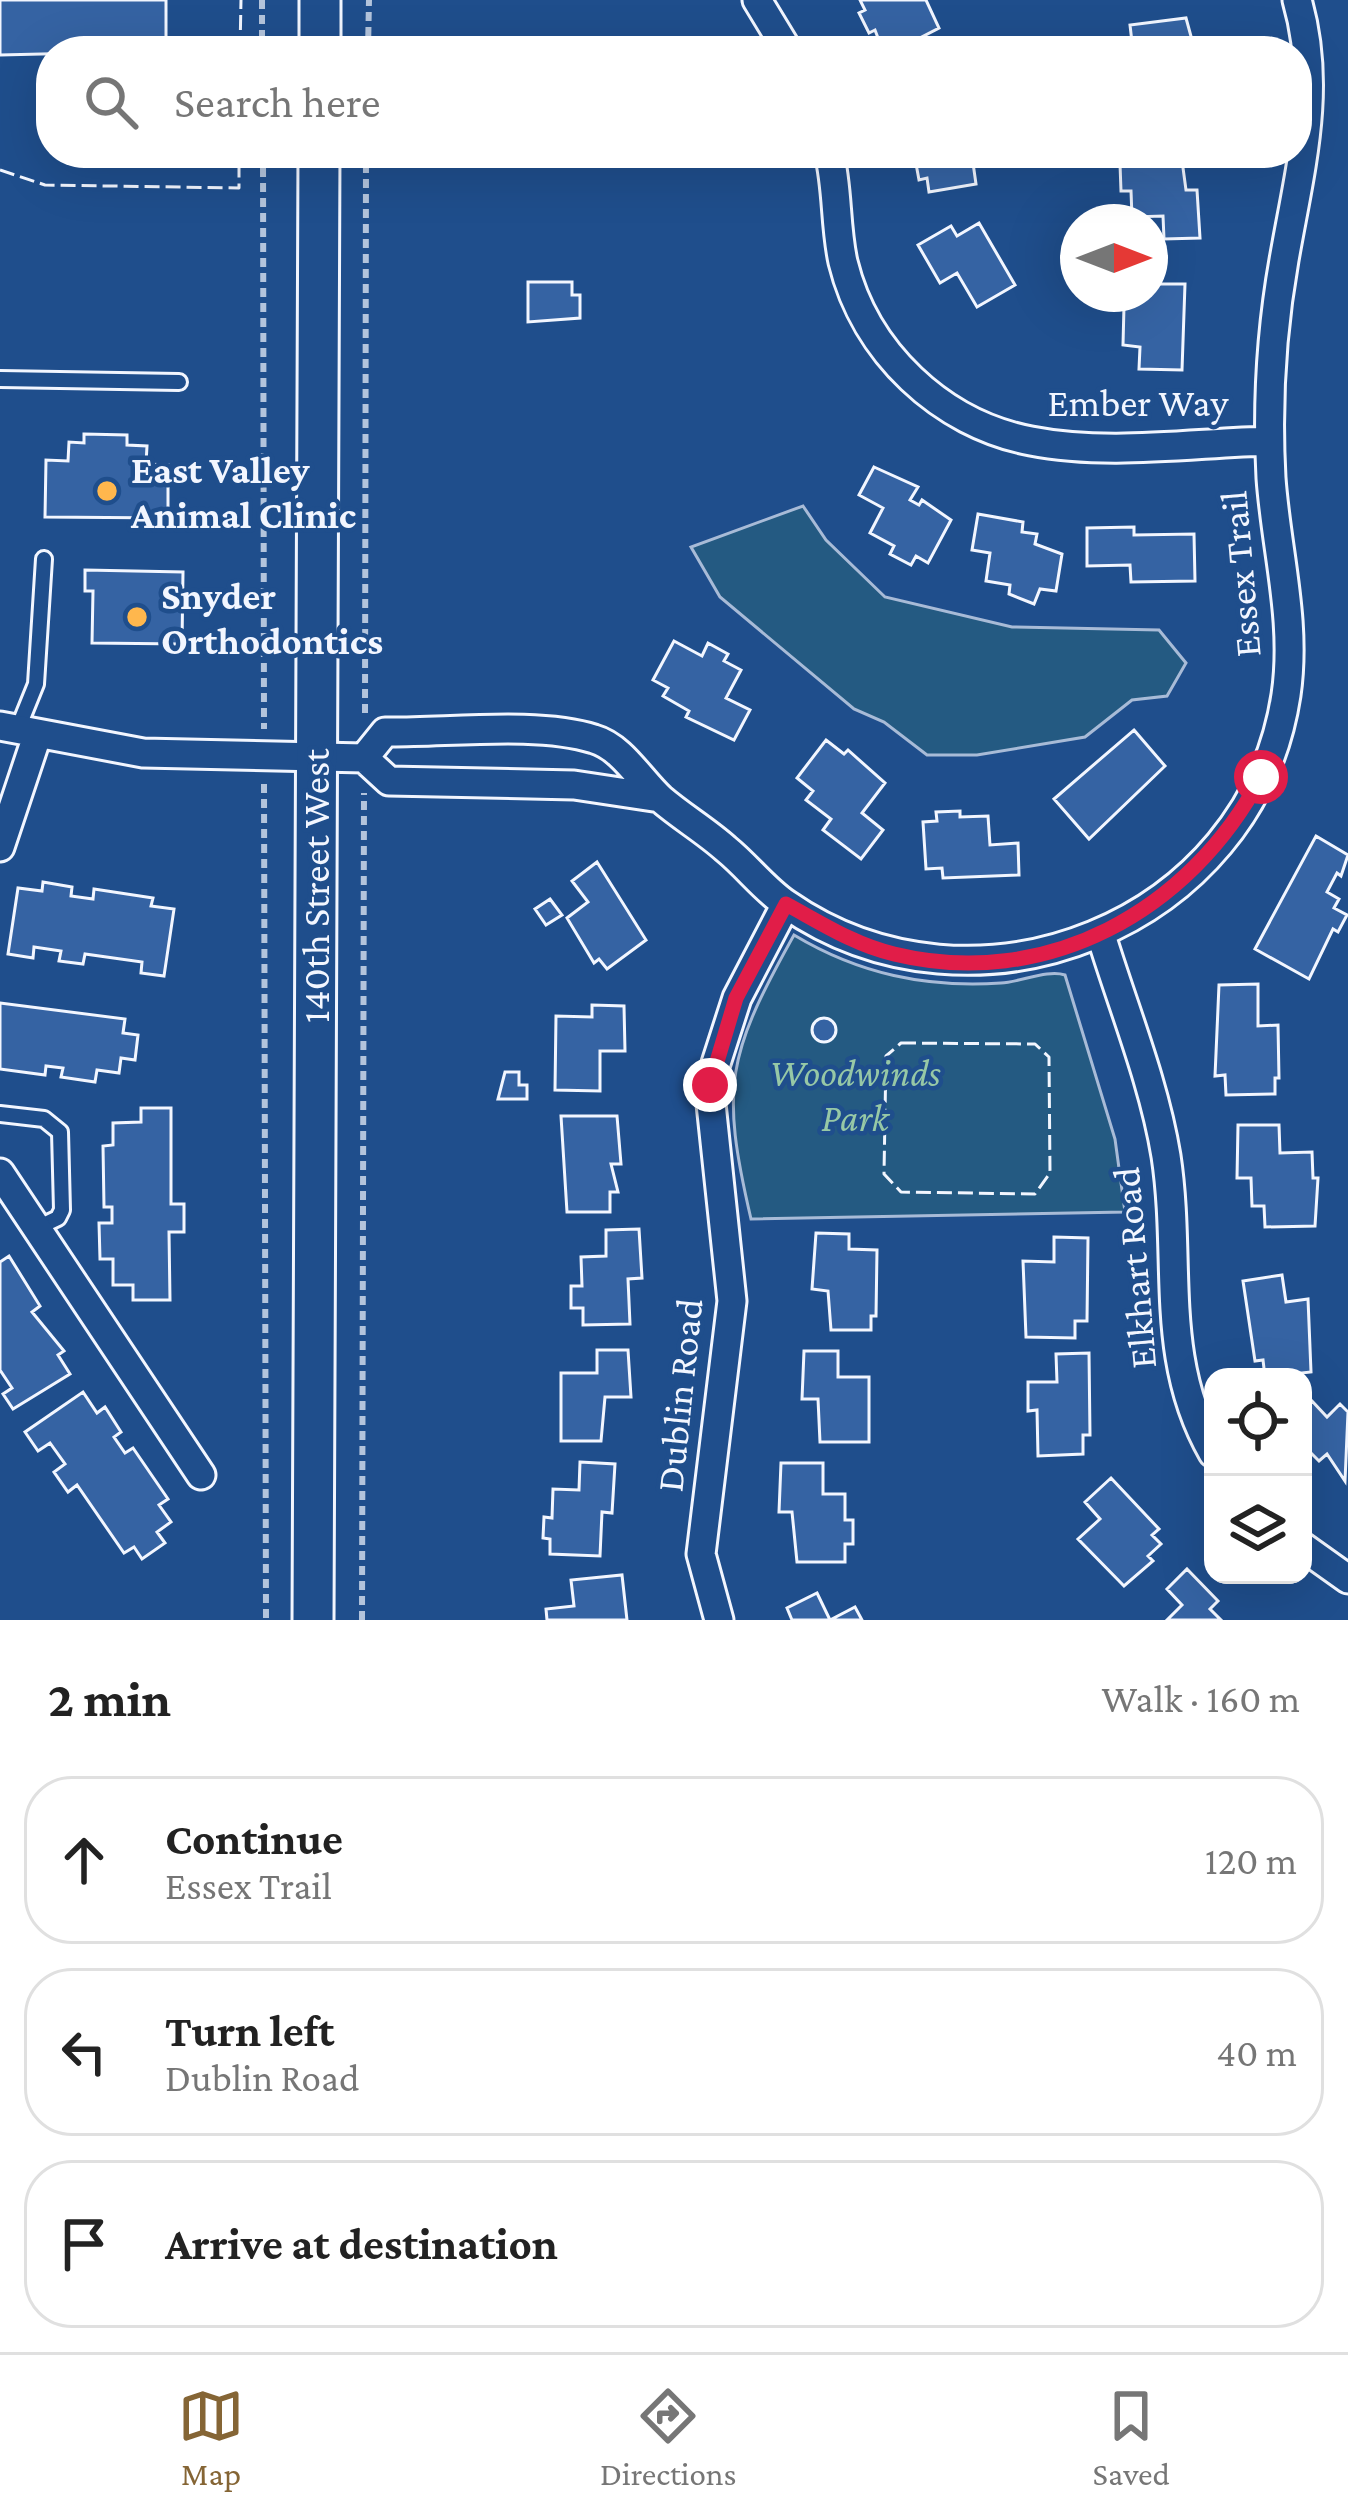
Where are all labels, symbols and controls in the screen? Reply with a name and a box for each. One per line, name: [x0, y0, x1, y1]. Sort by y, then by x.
search box: [36, 36, 1312, 168]
icon: search: [78, 69, 144, 135]
text: Search here: [174, 77, 381, 127]
north arrow: [1060, 204, 1168, 312]
street label: Ember Way: [1048, 381, 1229, 425]
place label: East Valley Animal Clinic: [130, 448, 356, 536]
marker: East Valley Animal Clinic: [94, 478, 120, 504]
street label: Essex Trail: [1211, 489, 1269, 659]
place label: Snyder Orthodontics: [161, 574, 383, 662]
marker: Snyder Orthodontics: [124, 604, 150, 630]
street label: 140th Street West: [294, 748, 337, 1023]
route start: [1234, 750, 1288, 804]
park label: Woodwinds Park: [769, 1051, 941, 1139]
route end: [683, 1058, 737, 1112]
street label: Elkhart Road: [1104, 1165, 1164, 1371]
street label: Dublin Road: [647, 1296, 711, 1494]
map controls: [1204, 1368, 1312, 1584]
button: locate: [1204, 1368, 1312, 1476]
button: layers: [1204, 1476, 1312, 1584]
text: 2 min: [48, 1670, 171, 1727]
text: Walk · 160 m: [1102, 1677, 1300, 1720]
text: Continue: [165, 1814, 343, 1864]
icon: ahead: [51, 1827, 117, 1893]
text: 120 m: [1205, 1839, 1297, 1882]
text: Essex Trail: [165, 1864, 332, 1907]
text: Turn left: [165, 2006, 334, 2056]
icon: left: [51, 2019, 117, 2085]
text: 40 m: [1216, 2031, 1297, 2074]
text: Dublin Road: [165, 2056, 359, 2099]
icon: arrive: [51, 2211, 117, 2277]
text: Arrive at destination: [165, 2219, 558, 2269]
tab: Map: [178, 2383, 244, 2492]
tab: Directions: [600, 2383, 737, 2492]
tab: Saved: [1093, 2383, 1170, 2492]

